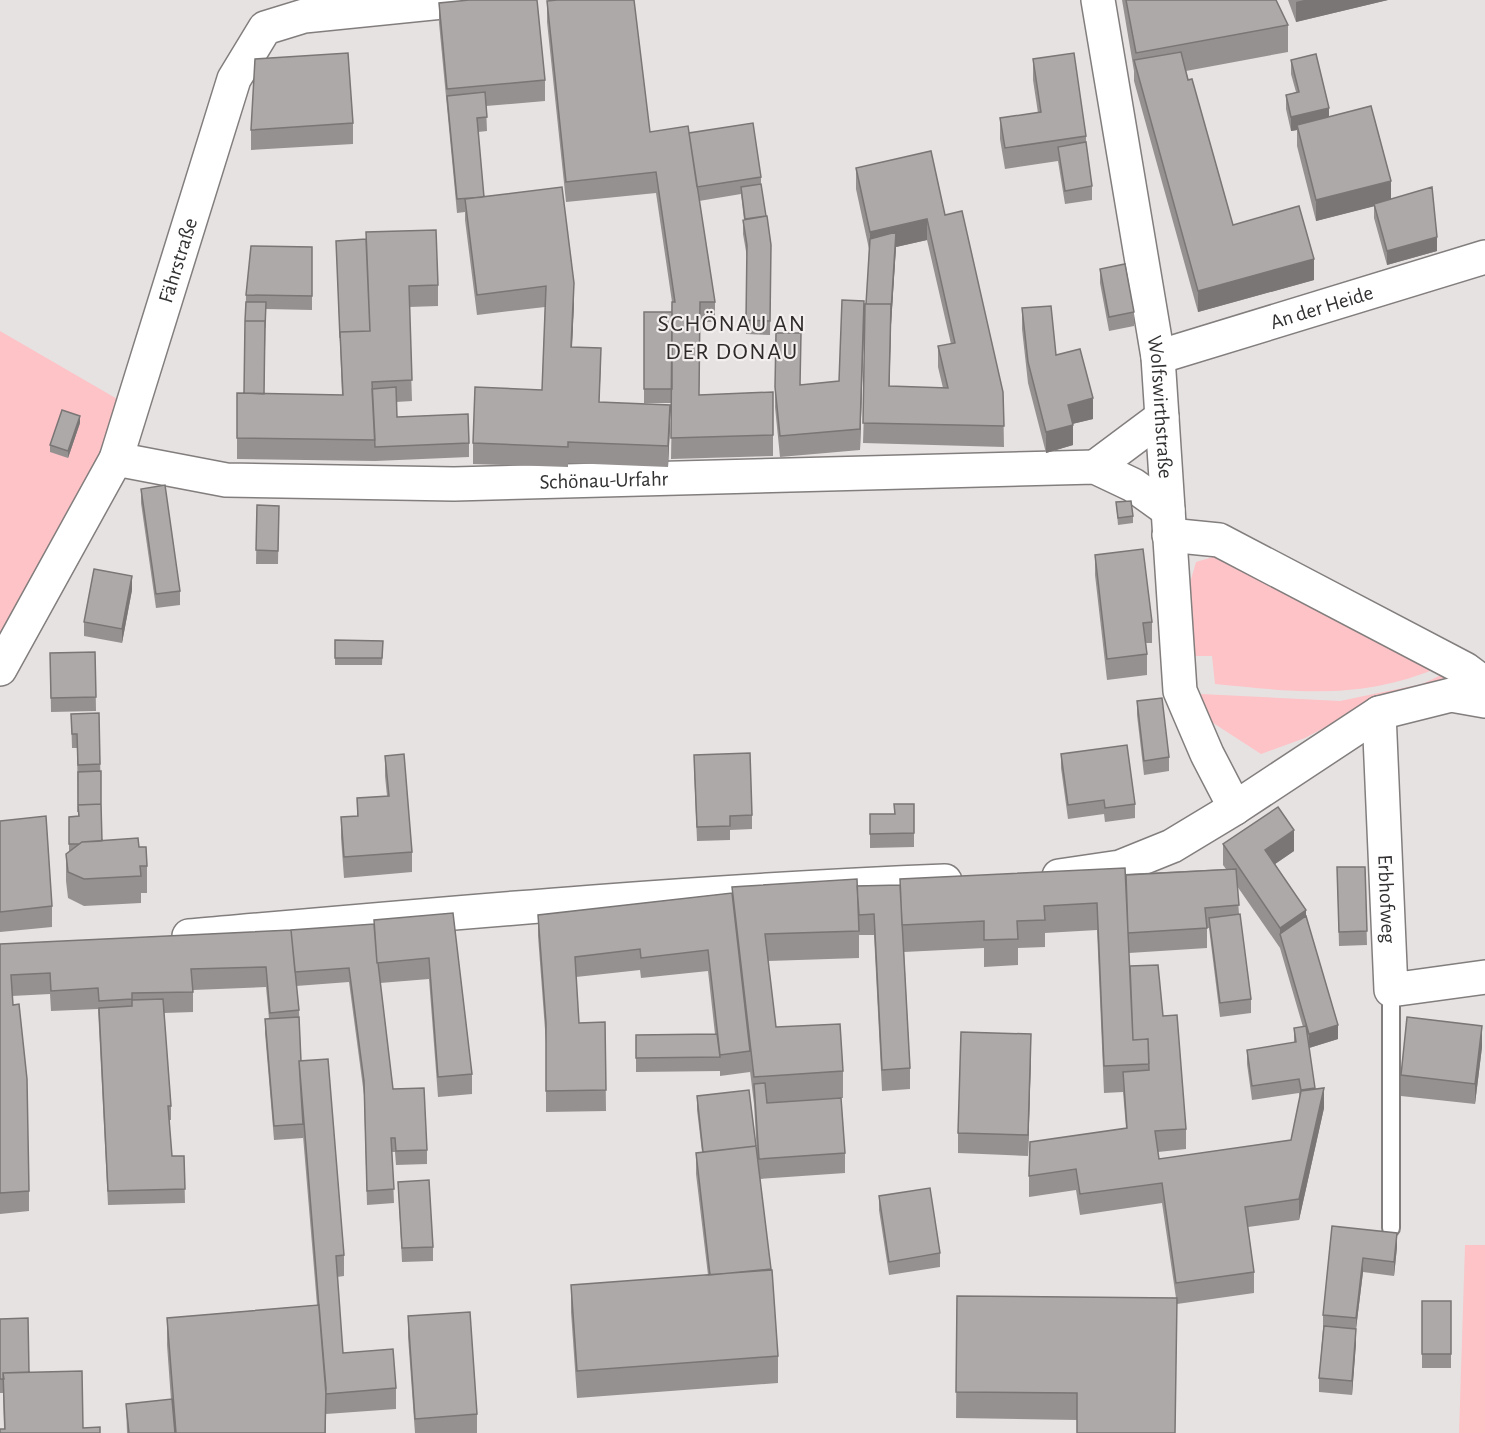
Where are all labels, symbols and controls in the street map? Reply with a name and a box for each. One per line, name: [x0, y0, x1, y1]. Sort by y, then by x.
street label: Fährstraße: [155, 215, 201, 305]
street label: An der Heide: [1268, 282, 1376, 333]
district label: SCHÖNAU AN DER DONAU: [657, 311, 807, 364]
street label: Wolfswirthstraße: [1144, 334, 1176, 479]
street label: Schönau-Urfahr: [539, 468, 669, 493]
street label: Erbhofweg: [1374, 854, 1399, 944]

